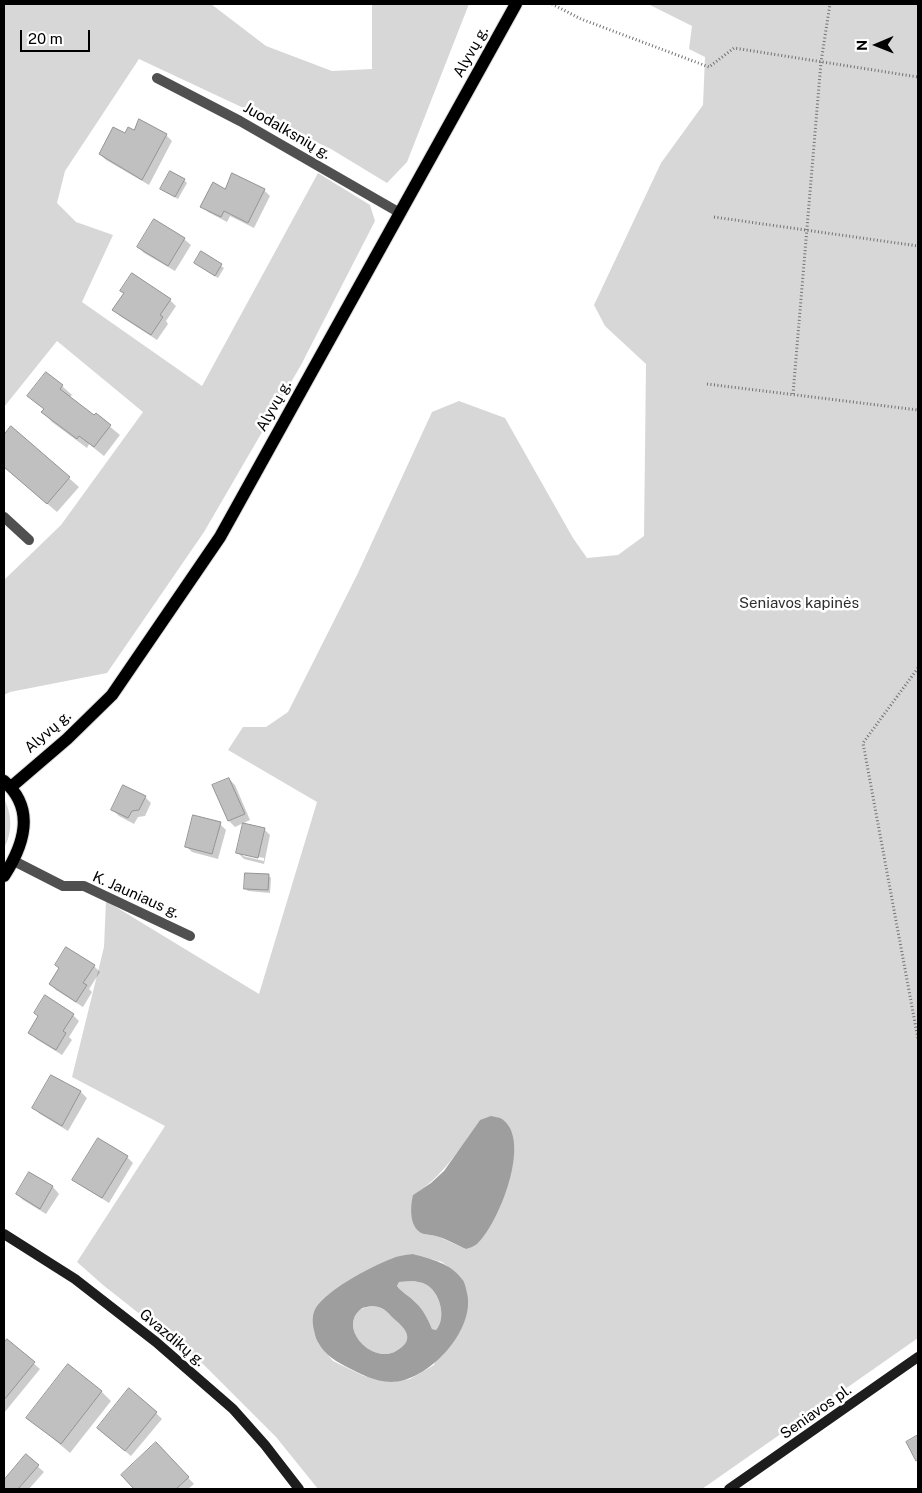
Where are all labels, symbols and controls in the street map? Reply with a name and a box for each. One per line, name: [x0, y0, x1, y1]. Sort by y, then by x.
scale bar: [22, 20, 92, 52]
north arrow: [852, 20, 902, 70]
street label: Alyvų g.: [450, 23, 492, 81]
text: 20 m: [28, 30, 63, 47]
text: N: [854, 40, 870, 51]
street label: Juodalksnių g.: [240, 99, 334, 163]
street label: Alyvų g.: [253, 377, 295, 435]
park label: Seniavos kapinės: [739, 594, 859, 612]
street label: Alyvų g.: [21, 707, 75, 757]
street label: K. Jauniaus g.: [90, 868, 182, 922]
street label: Gvazdikų g.: [136, 1305, 208, 1371]
street label: Seniavos pl.: [777, 1381, 855, 1443]

